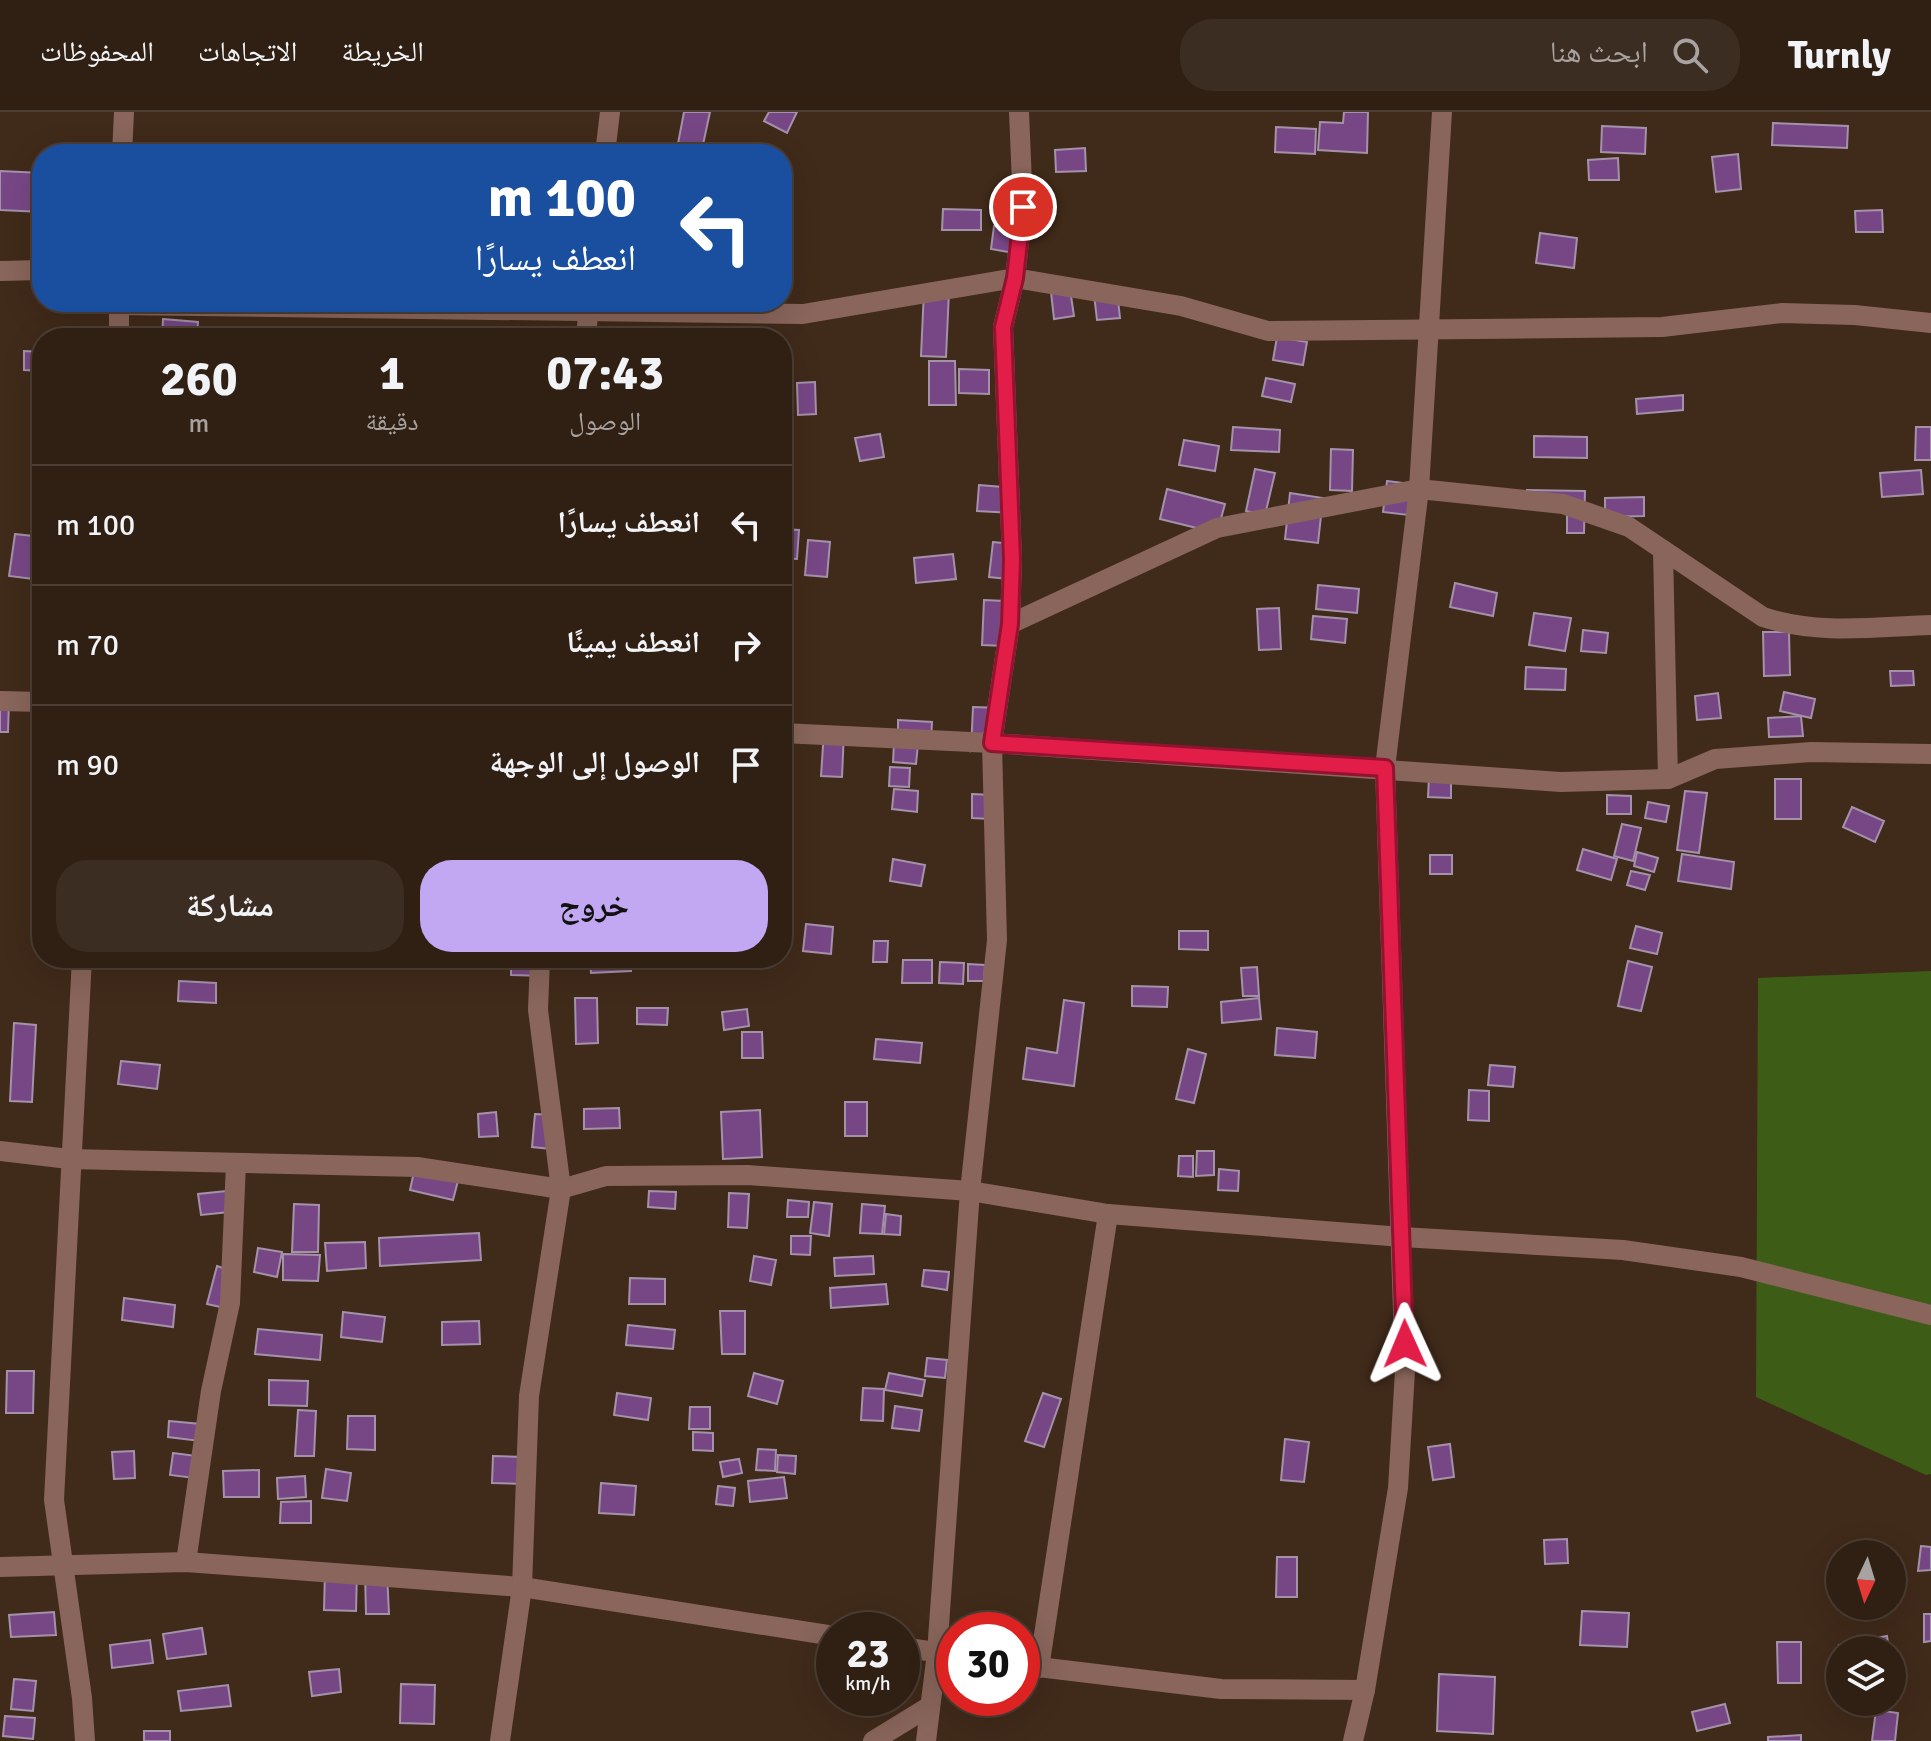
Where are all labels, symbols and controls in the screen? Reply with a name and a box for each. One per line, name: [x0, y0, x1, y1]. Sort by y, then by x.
search box: [1180, 19, 1740, 91]
text: Turnly: [1788, 32, 1891, 79]
icon: search: [1668, 33, 1712, 77]
text: ابحث هنا: [1550, 34, 1648, 71]
text: المحفوظات: [40, 35, 154, 69]
text: الاتجاهات: [198, 35, 297, 69]
text: الخريطة: [341, 35, 424, 69]
text: 100 m: [488, 163, 636, 232]
pin: [989, 173, 1057, 241]
icon: left: [664, 176, 768, 280]
icon: arrive: [1001, 185, 1045, 229]
text: انعطف يسارًا: [475, 236, 636, 281]
text: 1: [379, 344, 405, 403]
text: 07:43: [546, 344, 664, 403]
text: 260: [160, 350, 238, 409]
text: دقيقة: [366, 406, 418, 438]
text: الوصول: [569, 406, 641, 438]
text: m: [188, 408, 209, 440]
icon: left: [724, 503, 768, 547]
text: انعطف يسارًا: [557, 504, 700, 541]
text: 100 m: [56, 507, 135, 544]
icon: right: [724, 623, 768, 667]
text: انعطف يمينًا: [566, 624, 700, 661]
text: 70 m: [56, 627, 119, 664]
icon: arrive: [724, 743, 768, 787]
text: الوصول إلى الوجهة: [490, 744, 700, 781]
text: 90 m: [56, 747, 119, 784]
button: مشاركة: [56, 860, 404, 952]
button: خروج: [420, 860, 768, 952]
position arrow: [1363, 1302, 1447, 1386]
north arrow: [1826, 1540, 1906, 1620]
map controls: [1826, 1540, 1906, 1716]
speed limit sign: 30: [936, 1612, 1040, 1716]
text: 23: [846, 1629, 890, 1679]
button: layers: [1826, 1636, 1906, 1716]
text: km/h: [845, 1671, 891, 1696]

